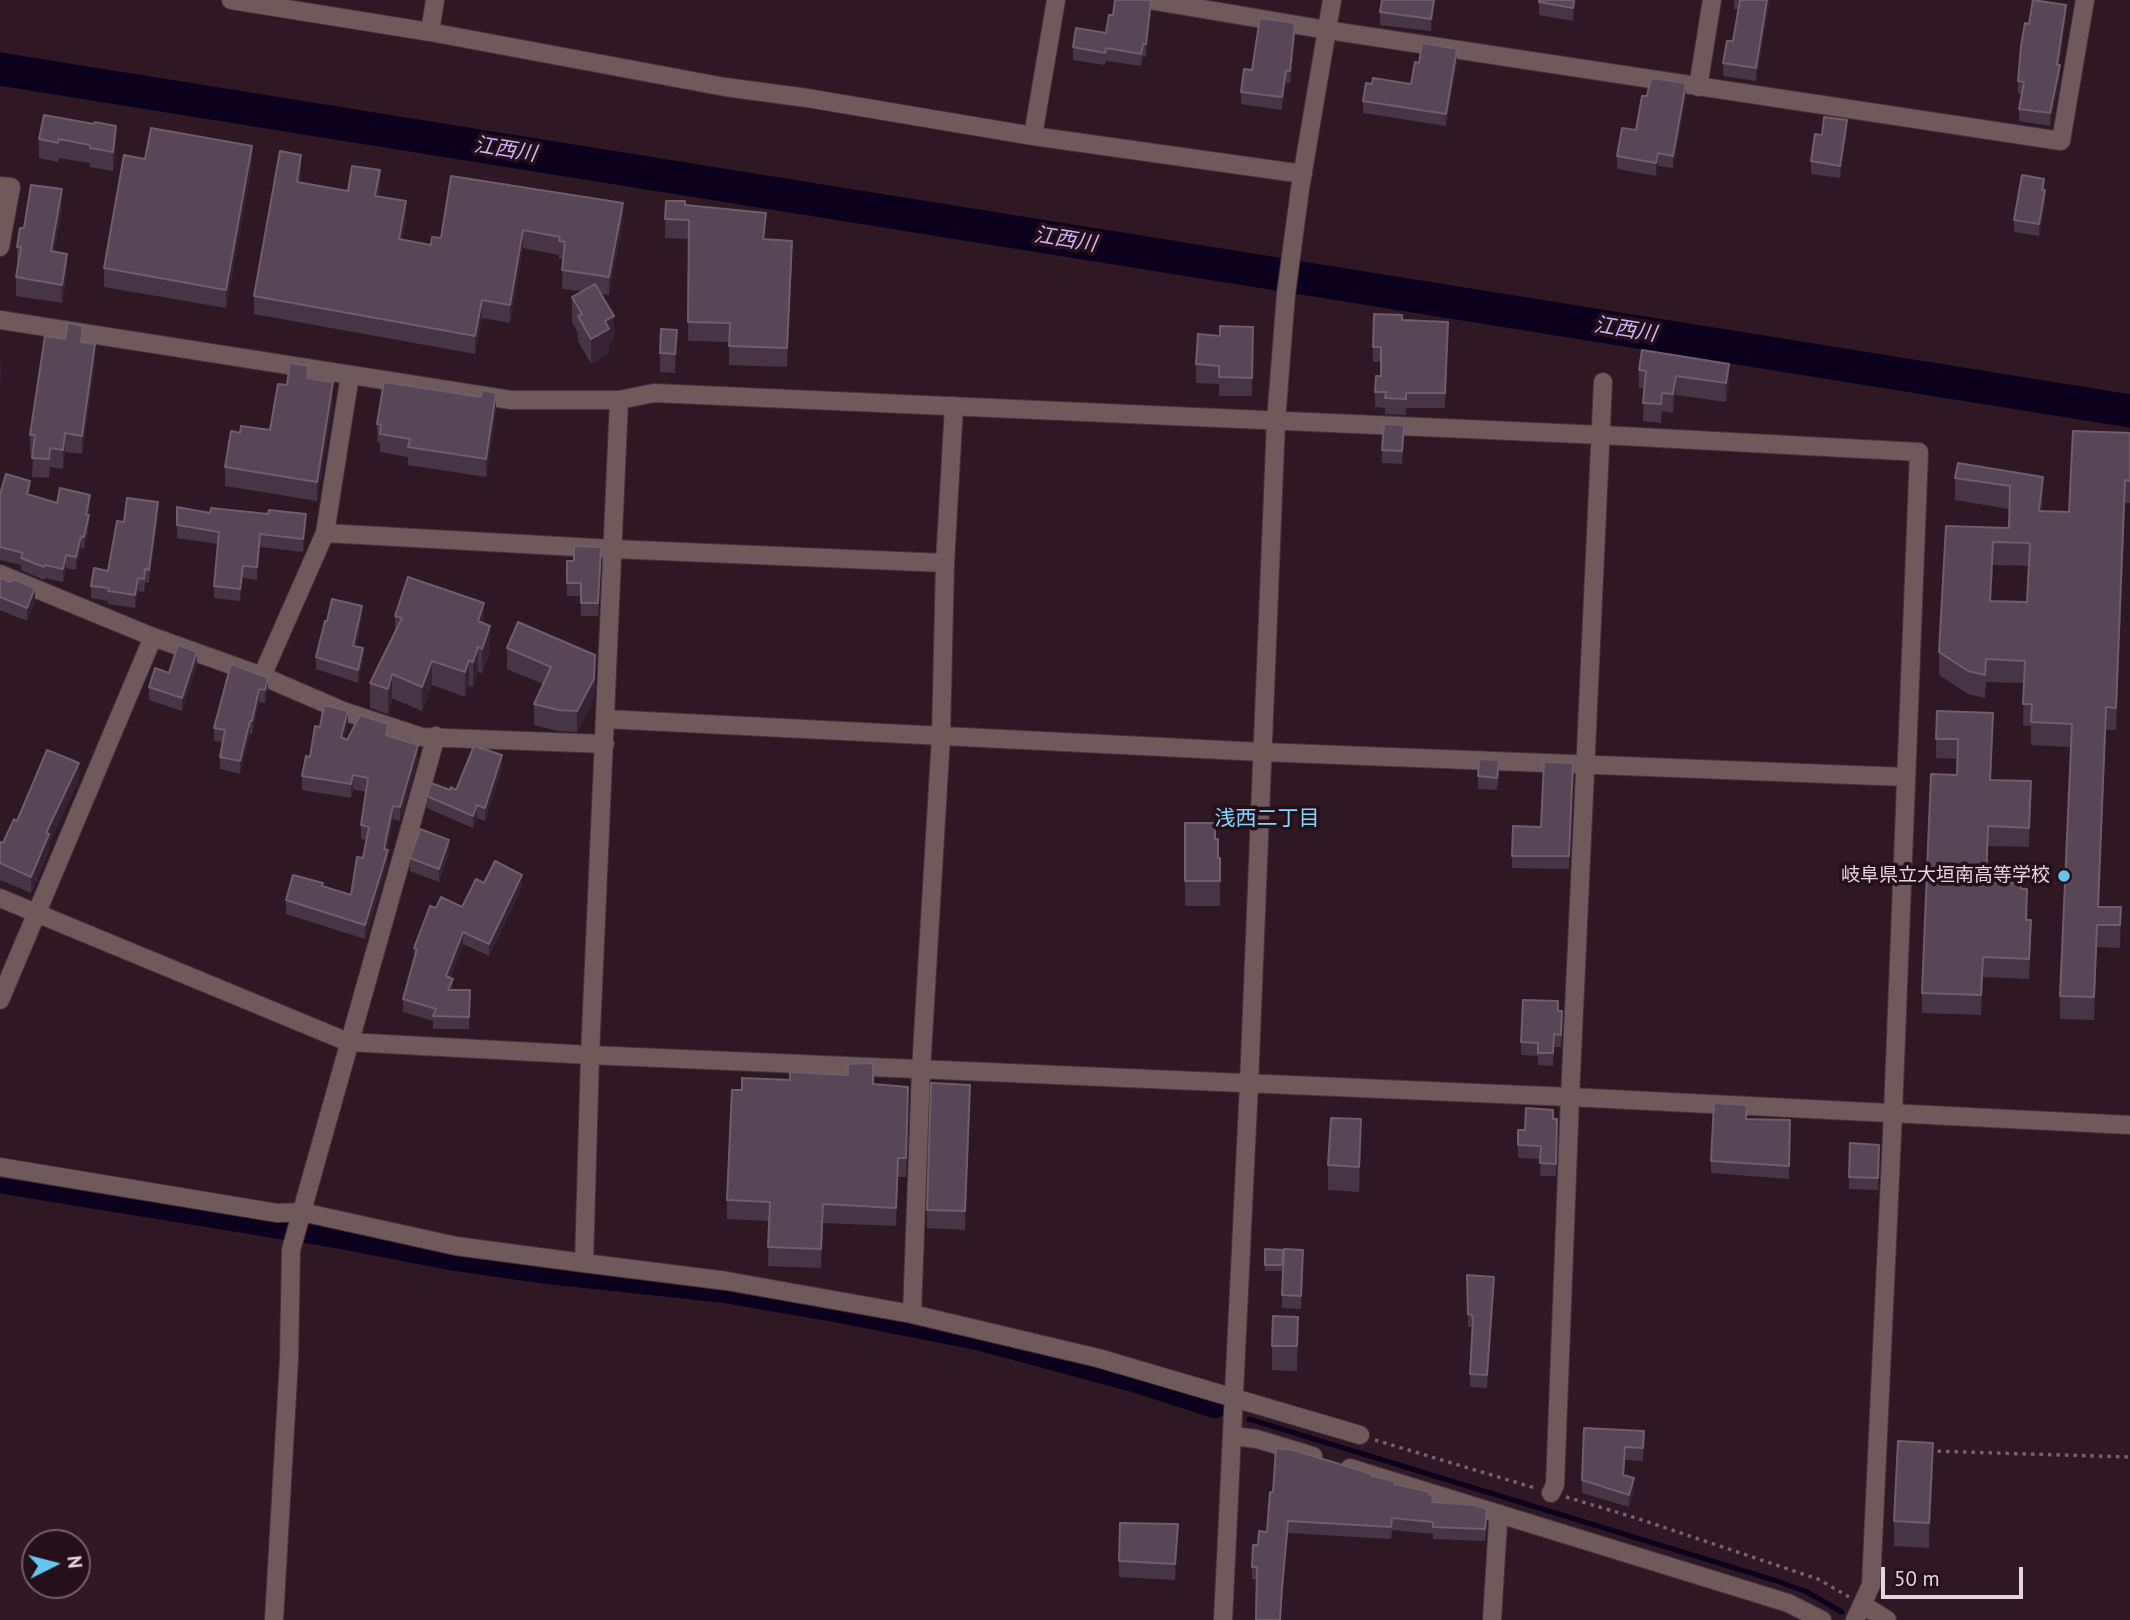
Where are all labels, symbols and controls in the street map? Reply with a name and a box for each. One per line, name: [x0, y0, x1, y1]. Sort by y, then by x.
water label: 江西川: [472, 133, 538, 167]
water label: 江西川: [1032, 223, 1098, 257]
water label: 江西川: [1592, 313, 1658, 347]
district label: 浅西二丁目: [1215, 806, 1319, 832]
place label: 岐阜県立大垣南高等学校: [1841, 865, 2050, 887]
marker: 岐阜県立大垣南高等学校: [2056, 868, 2072, 884]
north arrow: [21, 1529, 91, 1599]
scale bar: [1885, 1554, 2027, 1598]
text: N: [62, 1555, 87, 1569]
text: 50 m: [1894, 1565, 1940, 1592]

